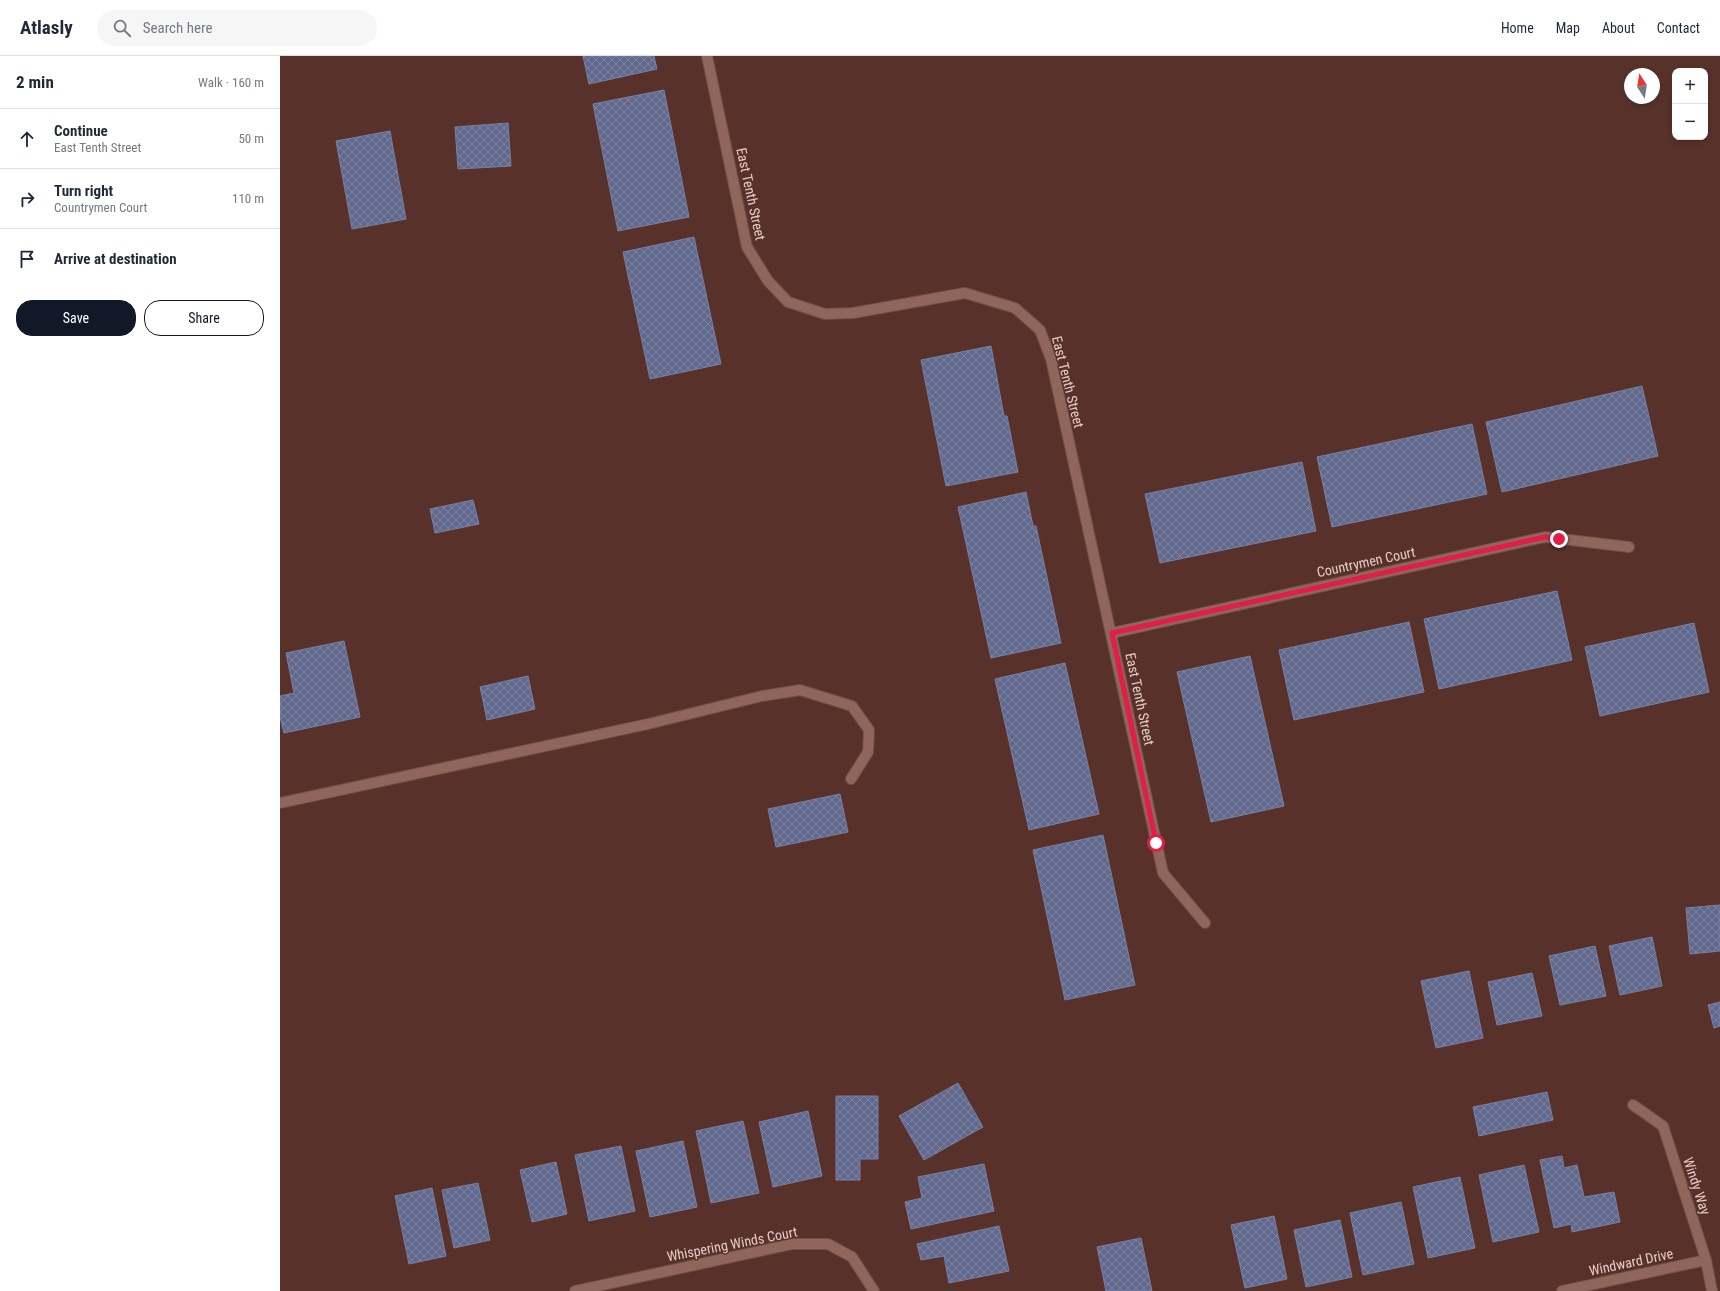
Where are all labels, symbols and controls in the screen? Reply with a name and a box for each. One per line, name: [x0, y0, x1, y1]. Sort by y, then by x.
search box: [97, 10, 377, 46]
text: Atlasly: [20, 16, 73, 39]
icon: search: [111, 17, 133, 39]
text: Search here: [143, 19, 212, 37]
text: Home: [1501, 20, 1534, 36]
text: Map: [1556, 20, 1580, 36]
text: About: [1602, 20, 1635, 36]
text: Contact: [1657, 20, 1700, 36]
north arrow: [1624, 68, 1660, 104]
map controls: [1672, 68, 1708, 140]
button: +: [1672, 68, 1708, 104]
text: 2 min: [16, 72, 54, 92]
text: Walk · 160 m: [198, 75, 264, 90]
button: −: [1672, 104, 1708, 140]
text: Continue: [54, 122, 108, 140]
icon: ahead: [16, 128, 38, 150]
text: 50 m: [238, 131, 264, 146]
text: East Tenth Street: [54, 140, 141, 155]
street label: East Tenth Street: [733, 146, 769, 242]
text: Turn right: [54, 182, 113, 200]
icon: right: [16, 188, 38, 210]
text: 110 m: [232, 191, 264, 206]
text: Countrymen Court: [54, 200, 147, 215]
icon: arrive: [16, 248, 38, 270]
text: Arrive at destination: [54, 250, 177, 268]
button: Save: [16, 300, 136, 336]
button: Share: [144, 300, 264, 336]
street label: East Tenth Street: [1049, 334, 1087, 430]
route end: [1550, 530, 1568, 548]
street label: Countrymen Court: [1315, 544, 1417, 580]
street label: East Tenth Street: [1122, 651, 1158, 747]
route start: [1147, 834, 1165, 852]
street label: Windy Way: [1680, 1155, 1714, 1217]
street label: Whispering Winds Court: [665, 1223, 799, 1265]
street label: Windward Drive: [1587, 1245, 1675, 1279]

